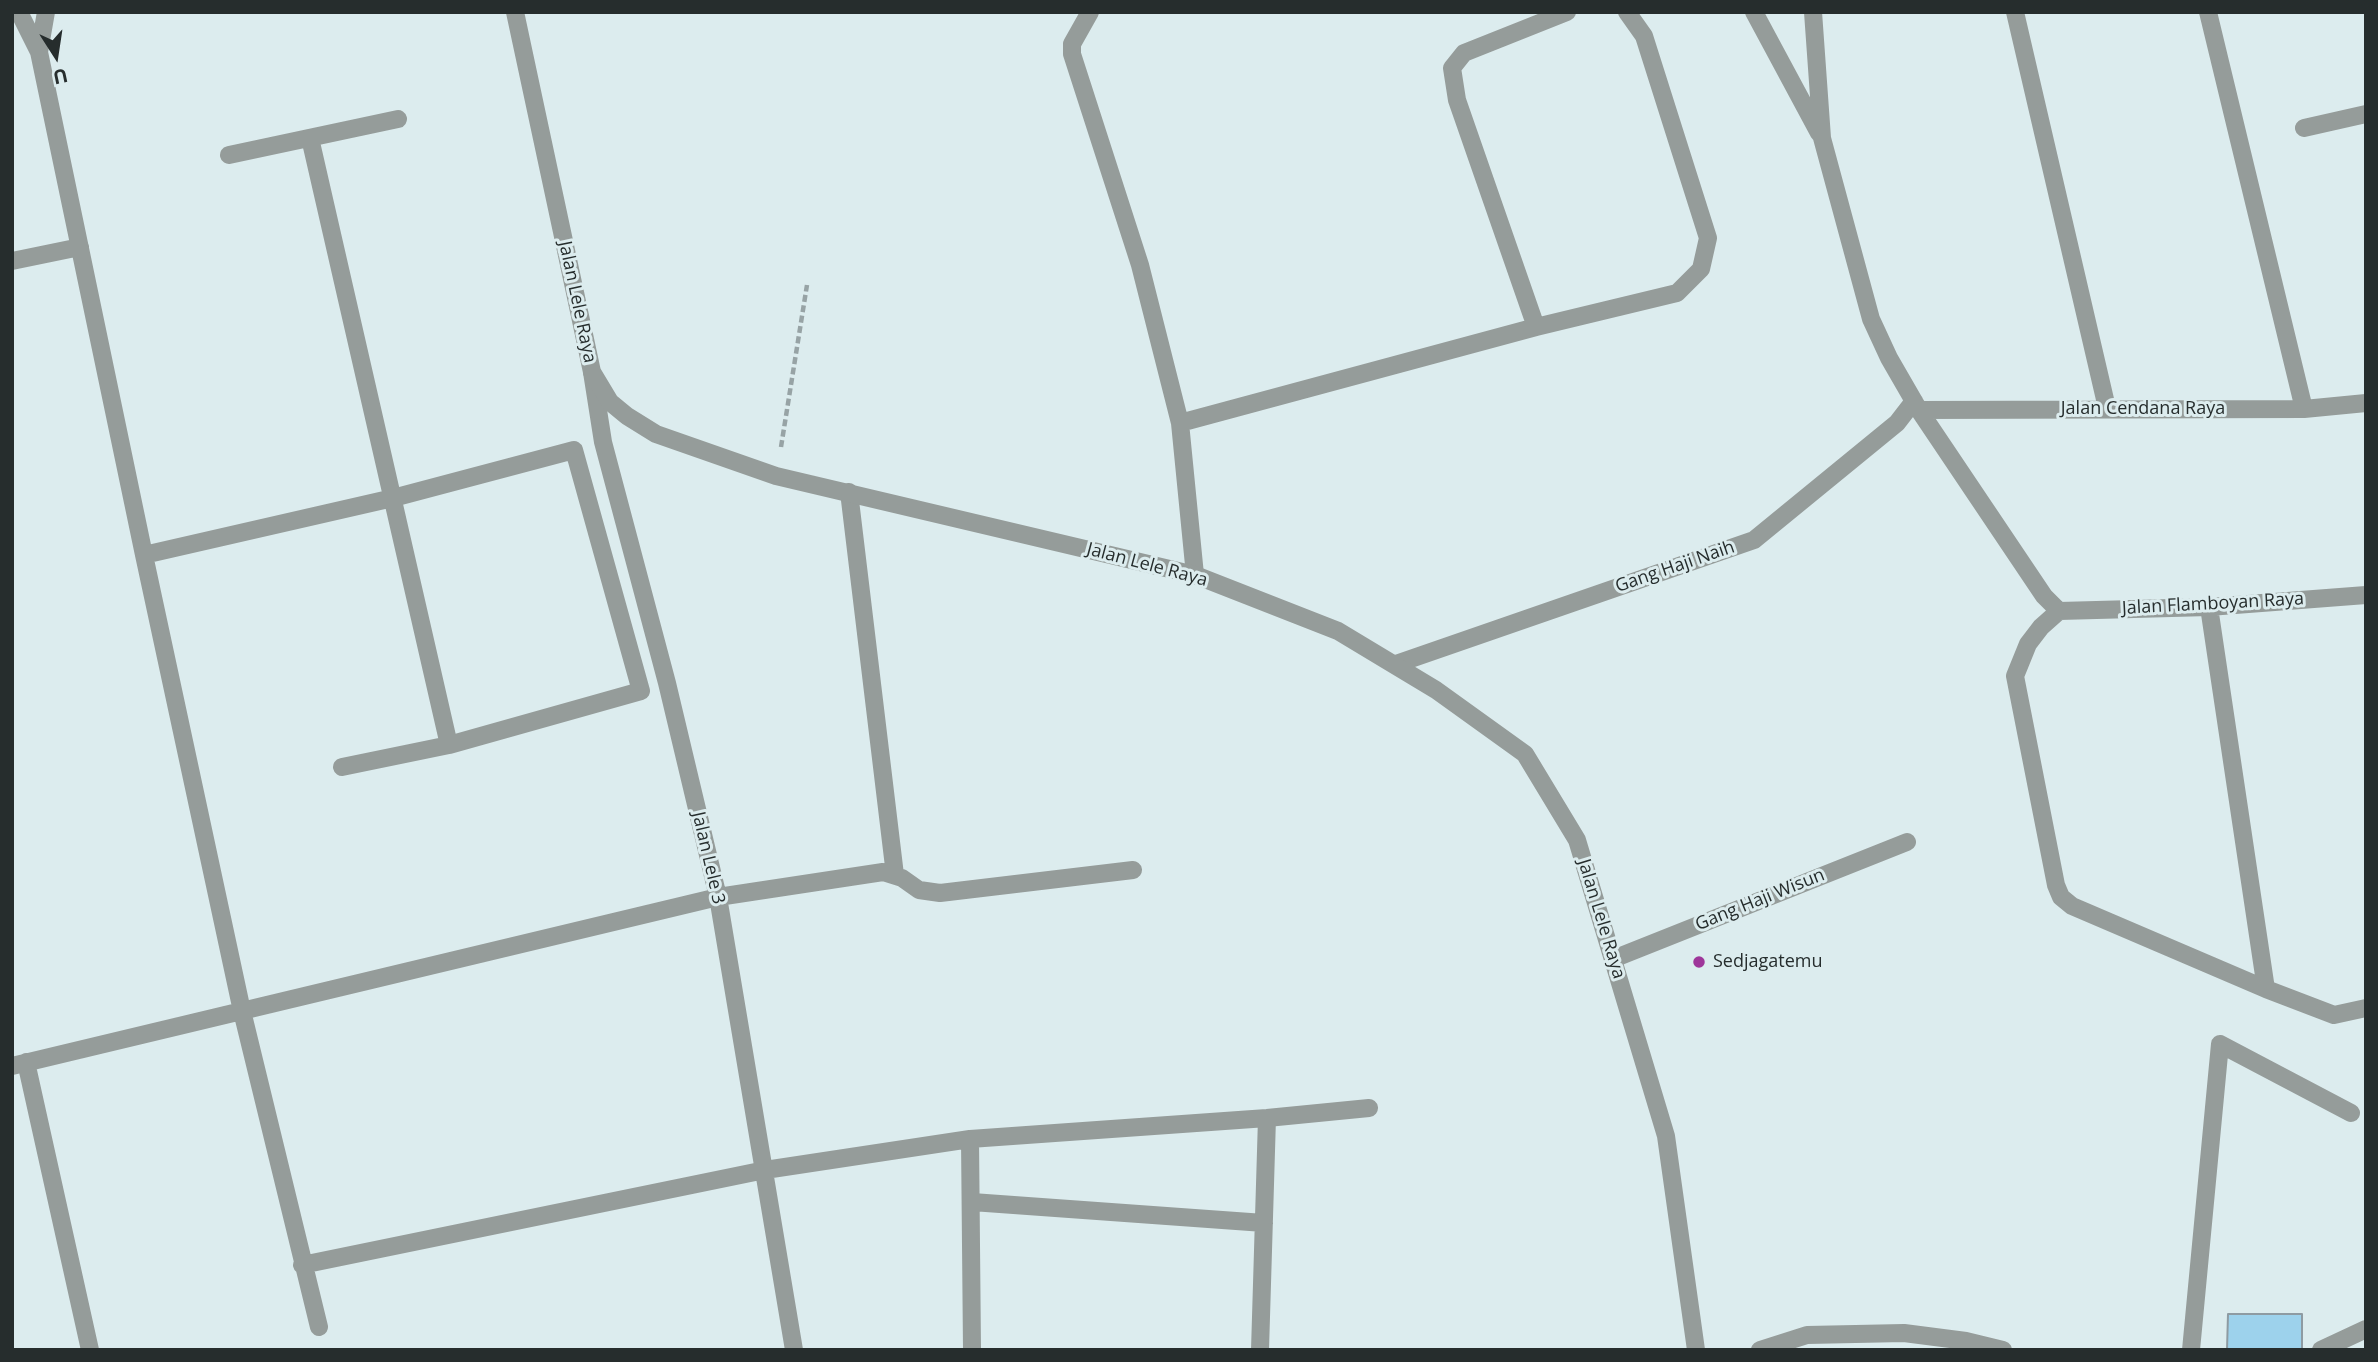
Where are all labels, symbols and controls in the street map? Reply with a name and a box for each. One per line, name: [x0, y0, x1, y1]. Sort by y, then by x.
north arrow: [21, 21, 91, 91]
text: U: [51, 62, 70, 91]
street label: Jalan Lele Raya: [554, 239, 600, 365]
street label: Jalan Cendana Raya: [2061, 398, 2225, 420]
street label: Gang Haji Naih: [1613, 536, 1737, 598]
street label: Jalan Lele Raya: [1084, 539, 1210, 591]
street label: Jalan Flamboyan Raya: [2121, 588, 2305, 620]
street label: Jalan Lele 3: [687, 810, 729, 906]
street label: Jalan Lele Raya: [1573, 857, 1629, 981]
street label: Gang Haji Wisun: [1692, 864, 1828, 936]
place label: Sedjagatemu: [1713, 951, 1823, 973]
marker: Sedjagatemu: [1691, 954, 1707, 970]

